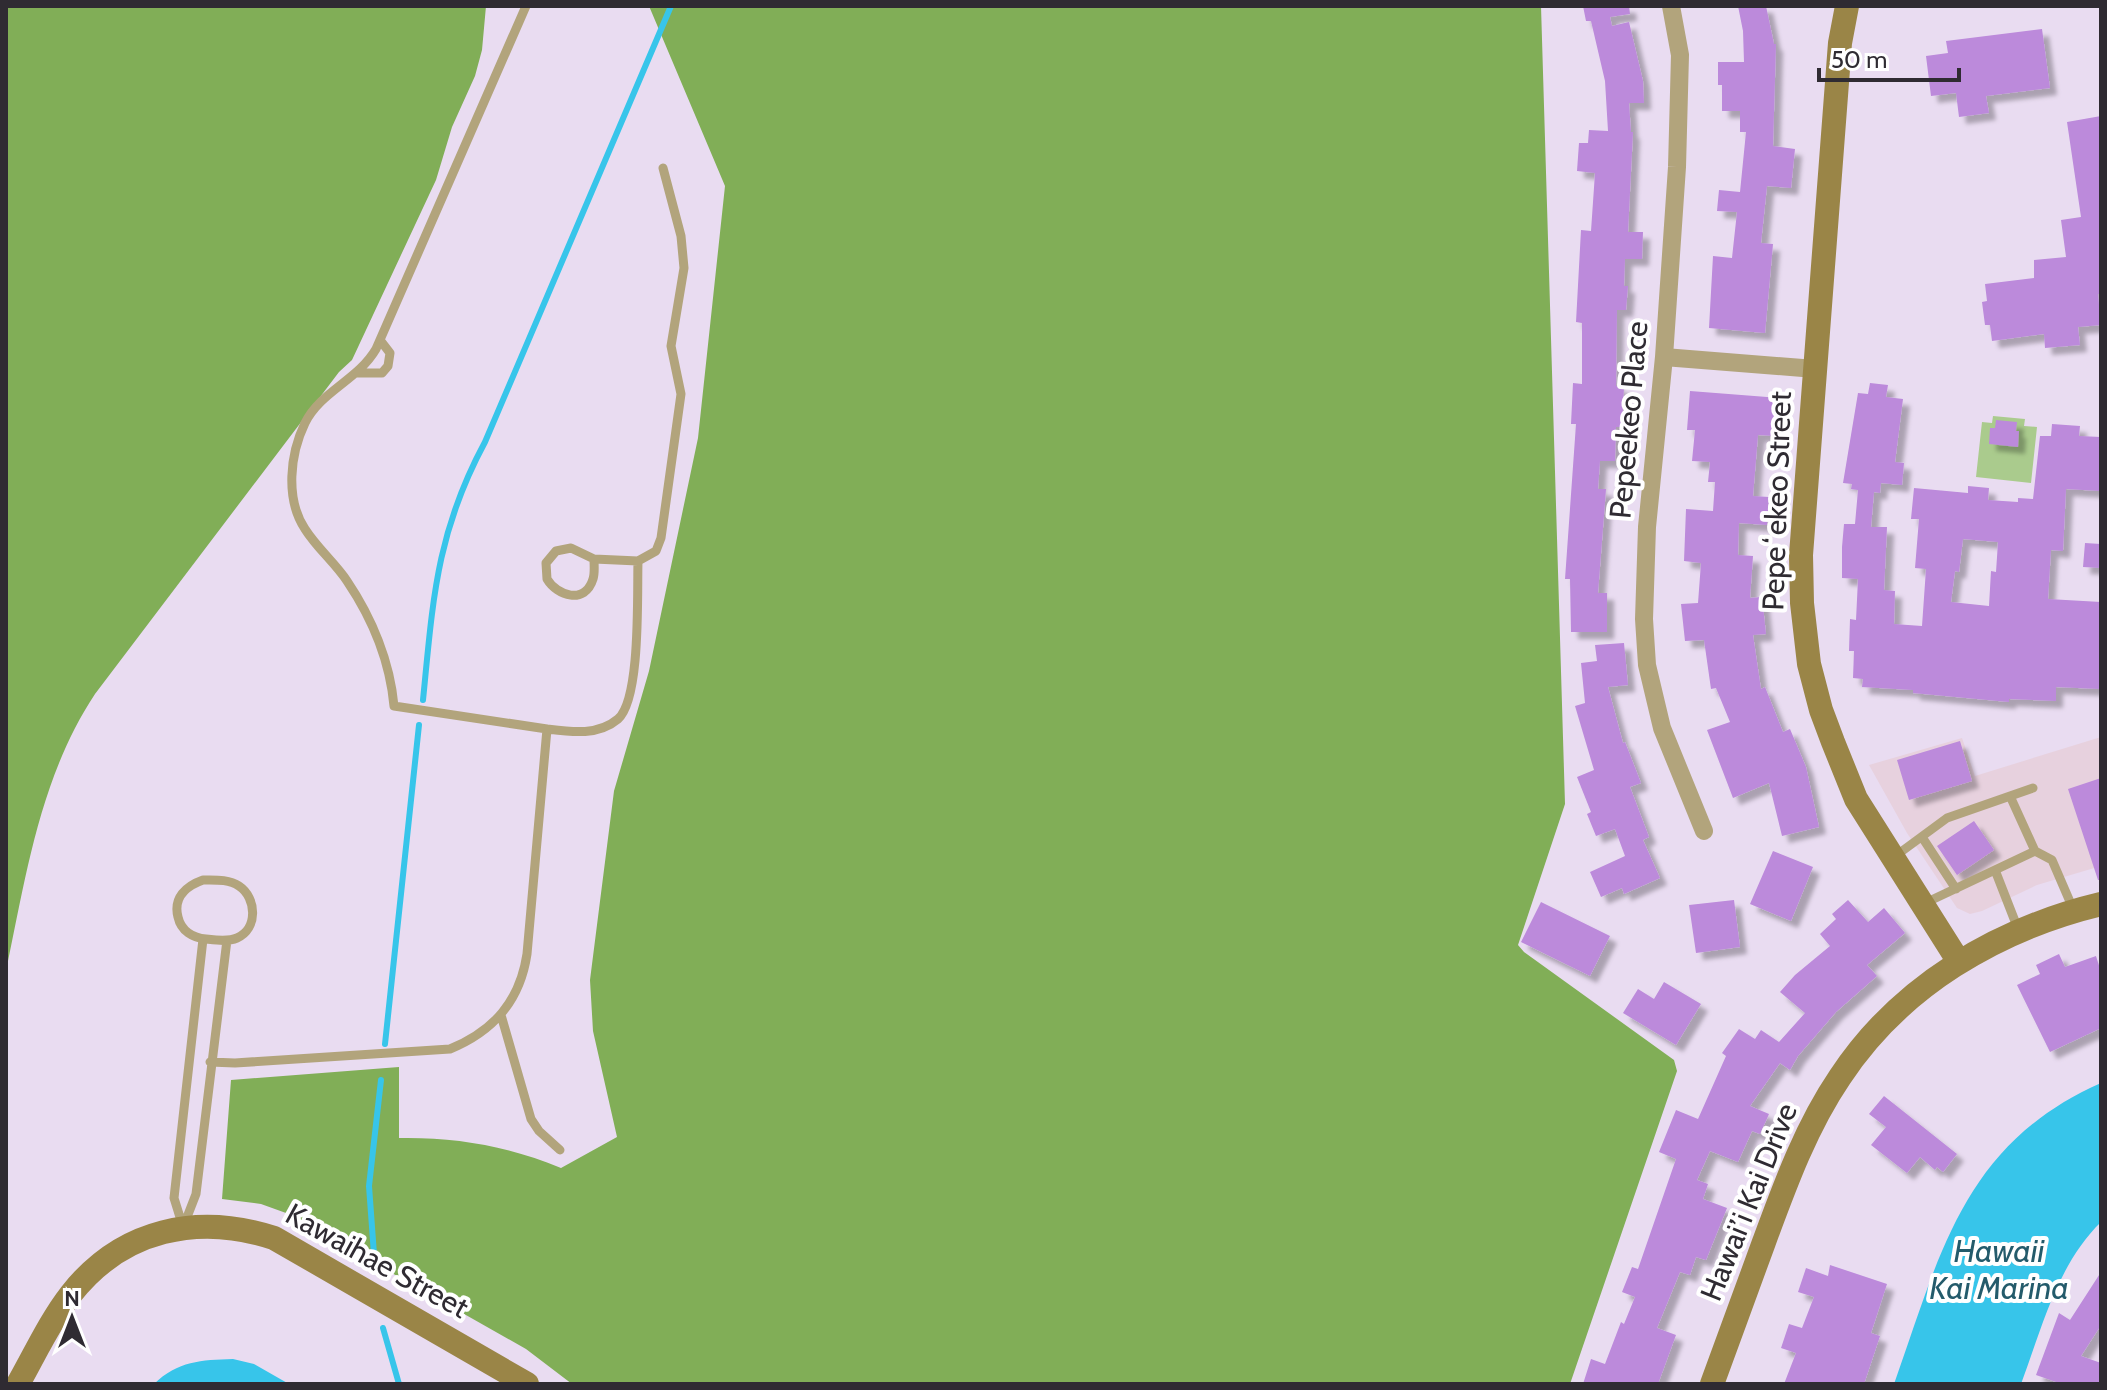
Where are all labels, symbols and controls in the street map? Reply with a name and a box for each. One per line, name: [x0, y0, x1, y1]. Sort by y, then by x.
scale bar: [1819, 32, 1959, 82]
text: 50 m: [1831, 45, 1887, 74]
street label: Pepeekeo Place: [1601, 320, 1656, 520]
street label: Pepeʻekeo Street: [1754, 391, 1799, 611]
street label: Hawai’i Kai Drive: [1692, 1098, 1805, 1306]
street label: Kawaihae Street: [279, 1195, 475, 1326]
water label: Hawaii Kai Marina: [1929, 1231, 2069, 1307]
north arrow: [32, 1278, 112, 1358]
text: N: [64, 1285, 80, 1312]

